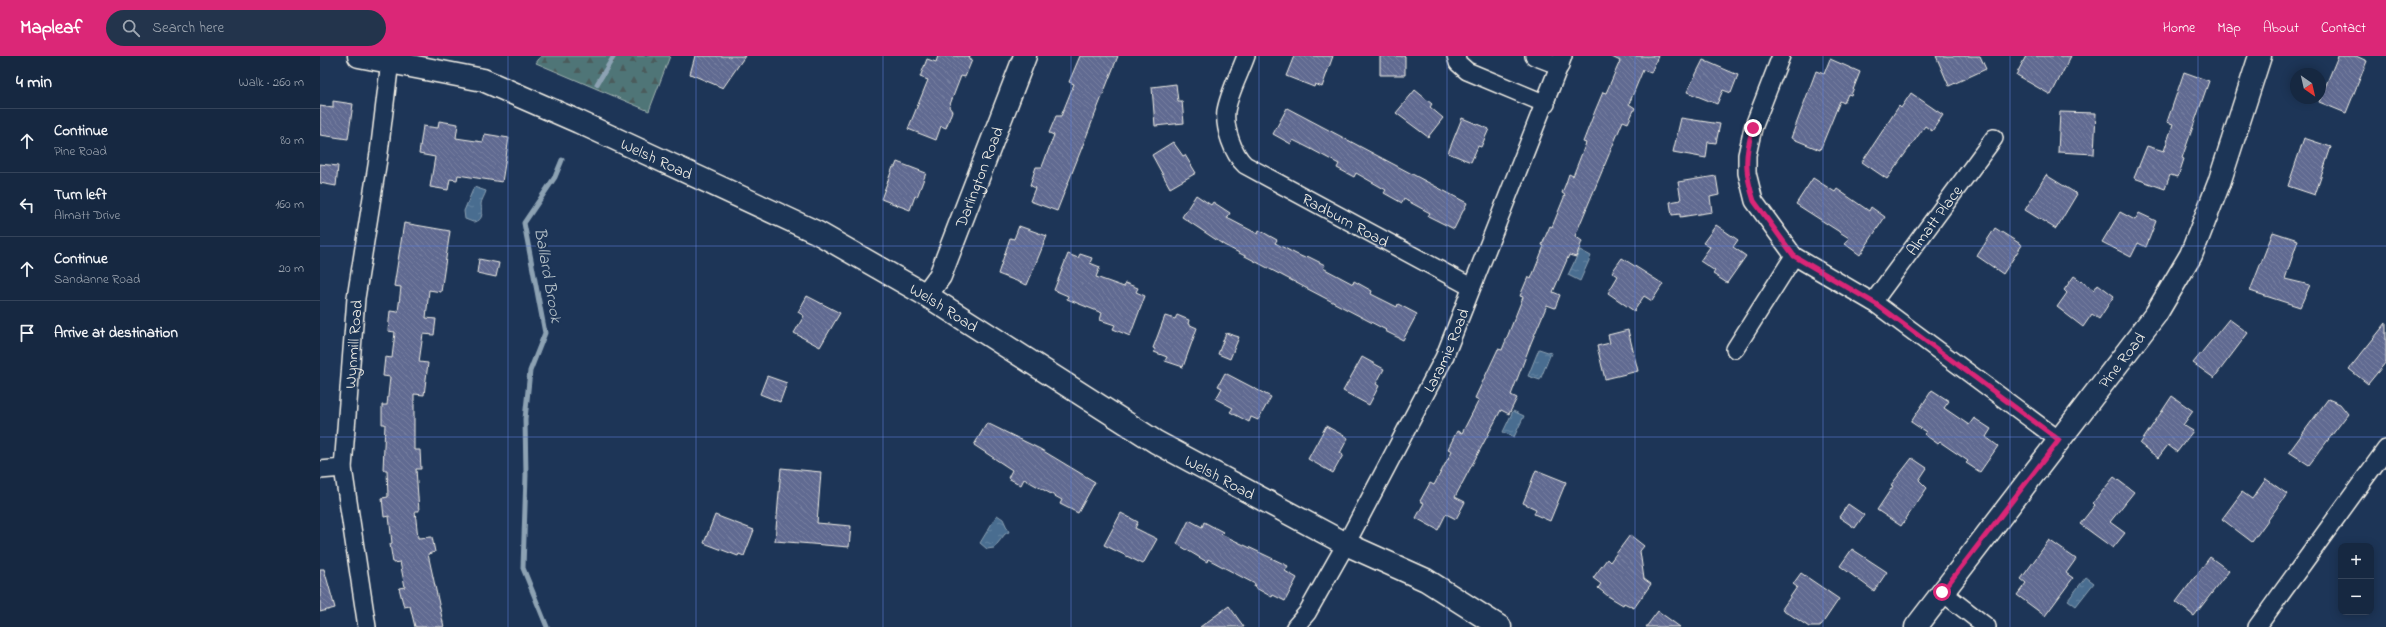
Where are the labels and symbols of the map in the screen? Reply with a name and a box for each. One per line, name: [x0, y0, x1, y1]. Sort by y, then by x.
north arrow: [2290, 68, 2326, 104]
route end: [1744, 119, 1762, 137]
street label: Darlington Road: [949, 123, 1011, 232]
street label: Welsh Road: [616, 133, 696, 187]
street label: Almatt Place: [1901, 180, 1970, 261]
street label: Radburn Road: [1297, 188, 1393, 254]
water label: Ballard Brook: [527, 226, 568, 326]
street label: Welsh Road: [905, 278, 982, 339]
street label: Wynmill Road: [339, 299, 370, 389]
street label: Laramie Road: [1418, 305, 1476, 397]
street label: Pine Road: [2093, 328, 2152, 394]
street label: Welsh Road: [1180, 449, 1259, 507]
route start: [1933, 583, 1951, 601]

